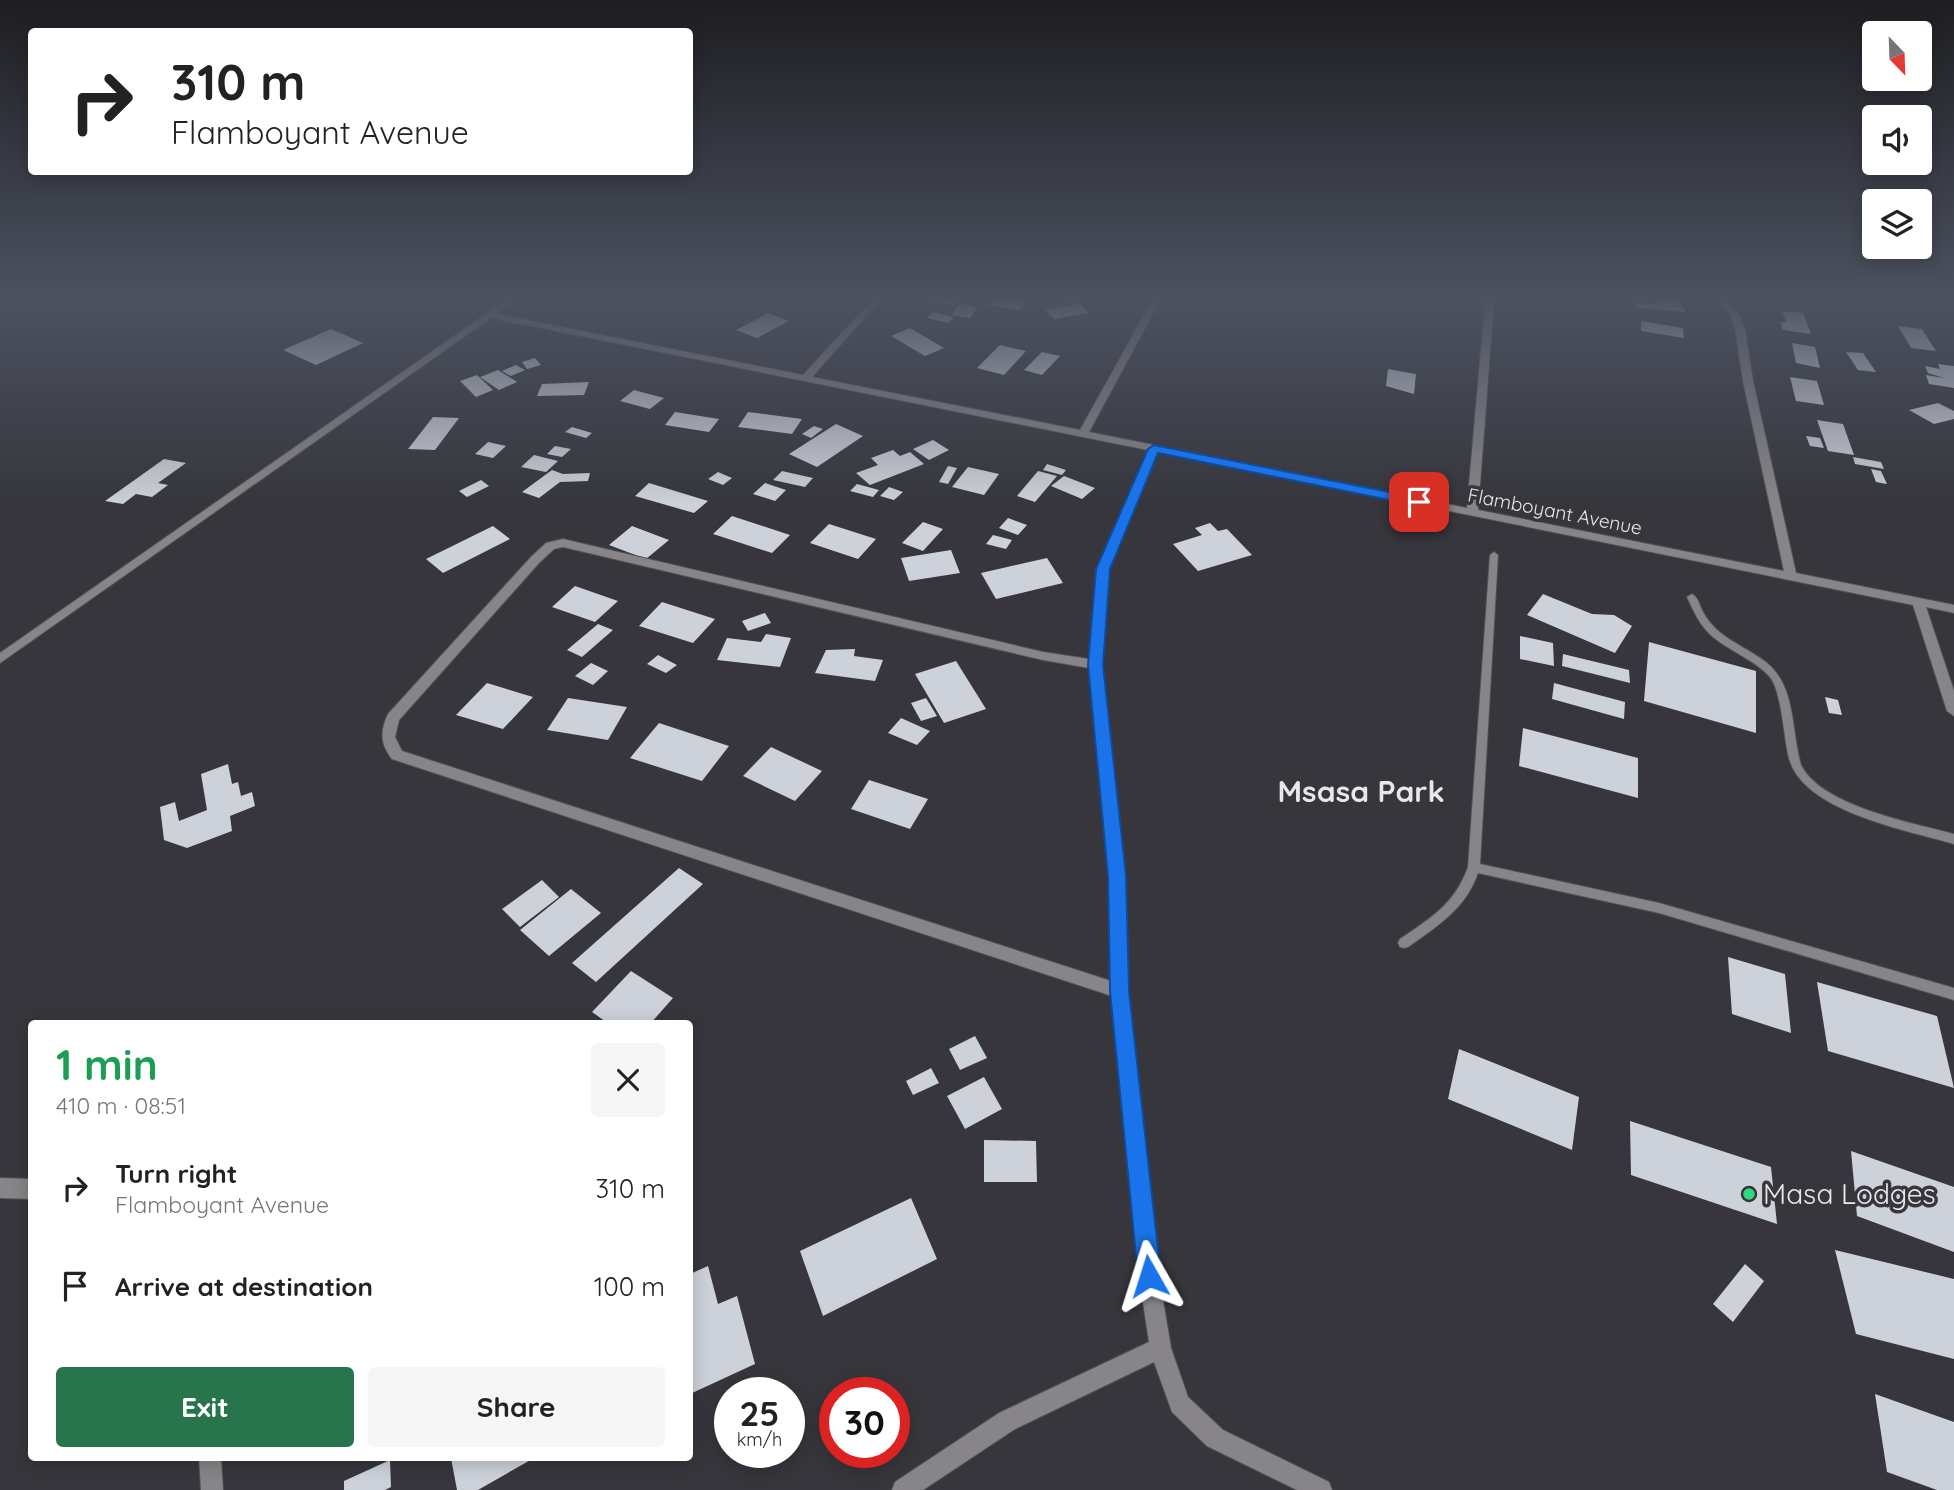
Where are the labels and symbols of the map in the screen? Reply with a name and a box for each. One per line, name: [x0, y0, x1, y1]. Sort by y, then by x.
north arrow: [1862, 21, 1932, 91]
pin: [1389, 472, 1449, 532]
street label: Flamboyant Avenue: [1466, 482, 1644, 540]
district label: Msasa Park: [1278, 772, 1444, 810]
place label: Masa Lodges: [1763, 1176, 1936, 1211]
marker: Masa Lodges: [1741, 1186, 1757, 1202]
position arrow: [1112, 1239, 1186, 1313]
speed limit sign: 30: [819, 1377, 910, 1468]

